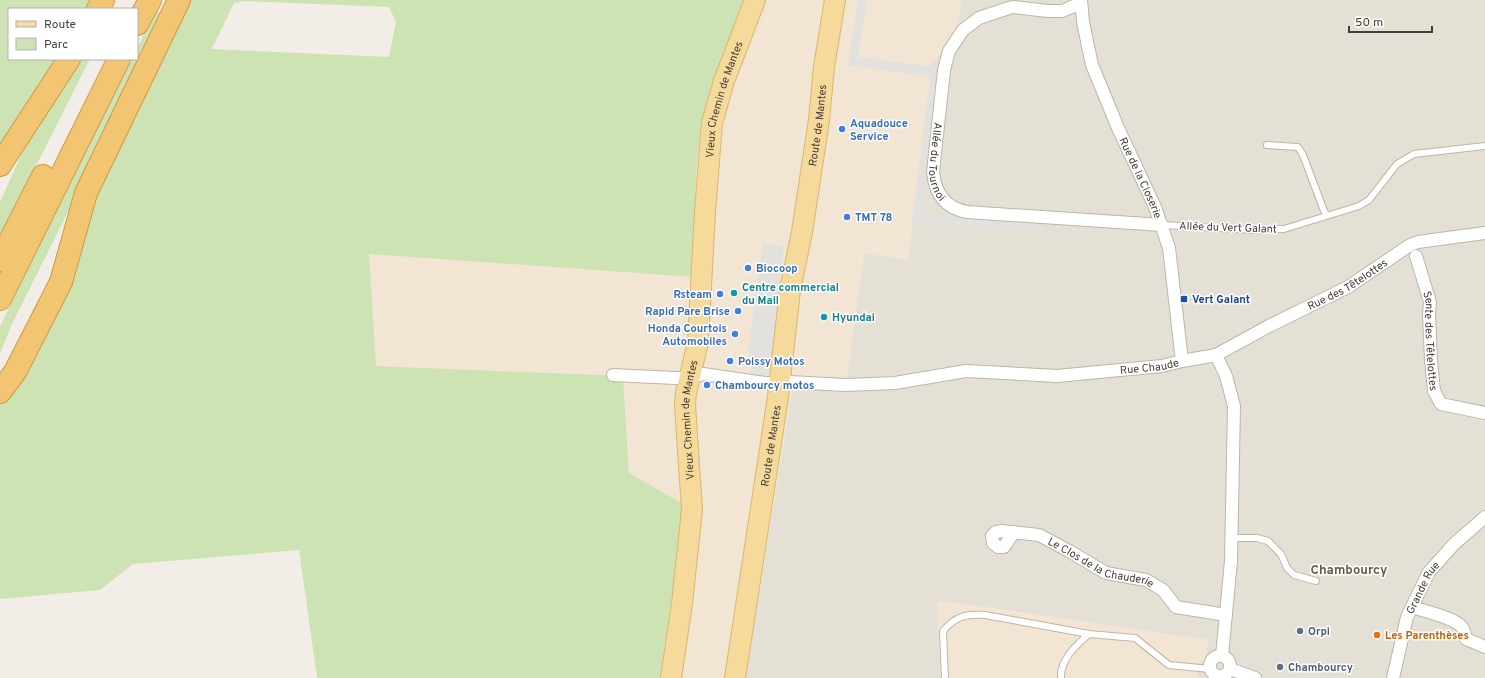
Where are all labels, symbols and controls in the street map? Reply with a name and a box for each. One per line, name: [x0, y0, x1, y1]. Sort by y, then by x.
legend: [8, 8, 138, 60]
scale bar: [1349, 8, 1432, 34]
text: 50 m: [1355, 15, 1383, 31]
text: Route: [44, 17, 76, 33]
text: Parc: [44, 37, 68, 53]
street label: Vieux Chemin de Mantes: [703, 39, 747, 159]
street label: Route de Mantes: [806, 84, 830, 167]
place label: Aquadouce Service: [850, 117, 908, 144]
street label: Allée du Tournoi: [925, 122, 948, 204]
marker: Aquadouce Service: [837, 124, 847, 134]
street label: Rue de la Closerie: [1115, 135, 1164, 221]
place label: TMT 78: [855, 211, 892, 225]
marker: TMT 78: [842, 212, 852, 222]
street label: Allée du Vert Galant: [1179, 219, 1277, 237]
street label: Rue des Têtelottes: [1305, 256, 1391, 314]
place label: Biocoop: [756, 262, 798, 276]
marker: Biocoop: [743, 263, 753, 273]
place label: Centre commercial du Mail: [742, 281, 839, 308]
place label: Rsteam: [673, 288, 712, 302]
marker: Centre commercial du Mail: [729, 288, 739, 298]
marker: Rsteam: [715, 289, 725, 299]
street label: Sente des Têtelottes: [1419, 290, 1440, 391]
place label: Vert Galant: [1192, 293, 1250, 307]
marker: Vert Galant: [1179, 294, 1189, 304]
place label: Rapid Pare Brise: [645, 305, 730, 319]
marker: Rapid Pare Brise: [733, 306, 743, 316]
place label: Hyundai: [832, 311, 875, 325]
marker: Hyundai: [819, 312, 829, 322]
place label: Honda Courtois Automobiles: [648, 322, 727, 349]
marker: Honda Courtois Automobiles: [730, 329, 740, 339]
place label: Poissy Motos: [738, 355, 805, 369]
marker: Poissy Motos: [725, 356, 735, 366]
street label: Rue Chaude: [1119, 356, 1180, 378]
street label: Vieux Chemin de Mantes: [679, 359, 702, 480]
place label: Chambourcy motos: [715, 379, 814, 393]
marker: Chambourcy motos: [702, 380, 712, 390]
street label: Route de Mantes: [758, 404, 785, 488]
street label: Le Clos de la Chauderie: [1045, 535, 1156, 591]
street label: Grande Rue: [1404, 559, 1443, 616]
district label: Chambourcy: [1311, 563, 1388, 579]
place label: Orpi: [1308, 625, 1330, 639]
marker: Orpi: [1295, 626, 1305, 636]
place label: Les Parenthèses: [1385, 629, 1469, 643]
marker: Les Parenthèses: [1372, 630, 1382, 640]
place label: Chambourcy: [1288, 661, 1353, 675]
marker: Chambourcy: [1275, 662, 1285, 672]

